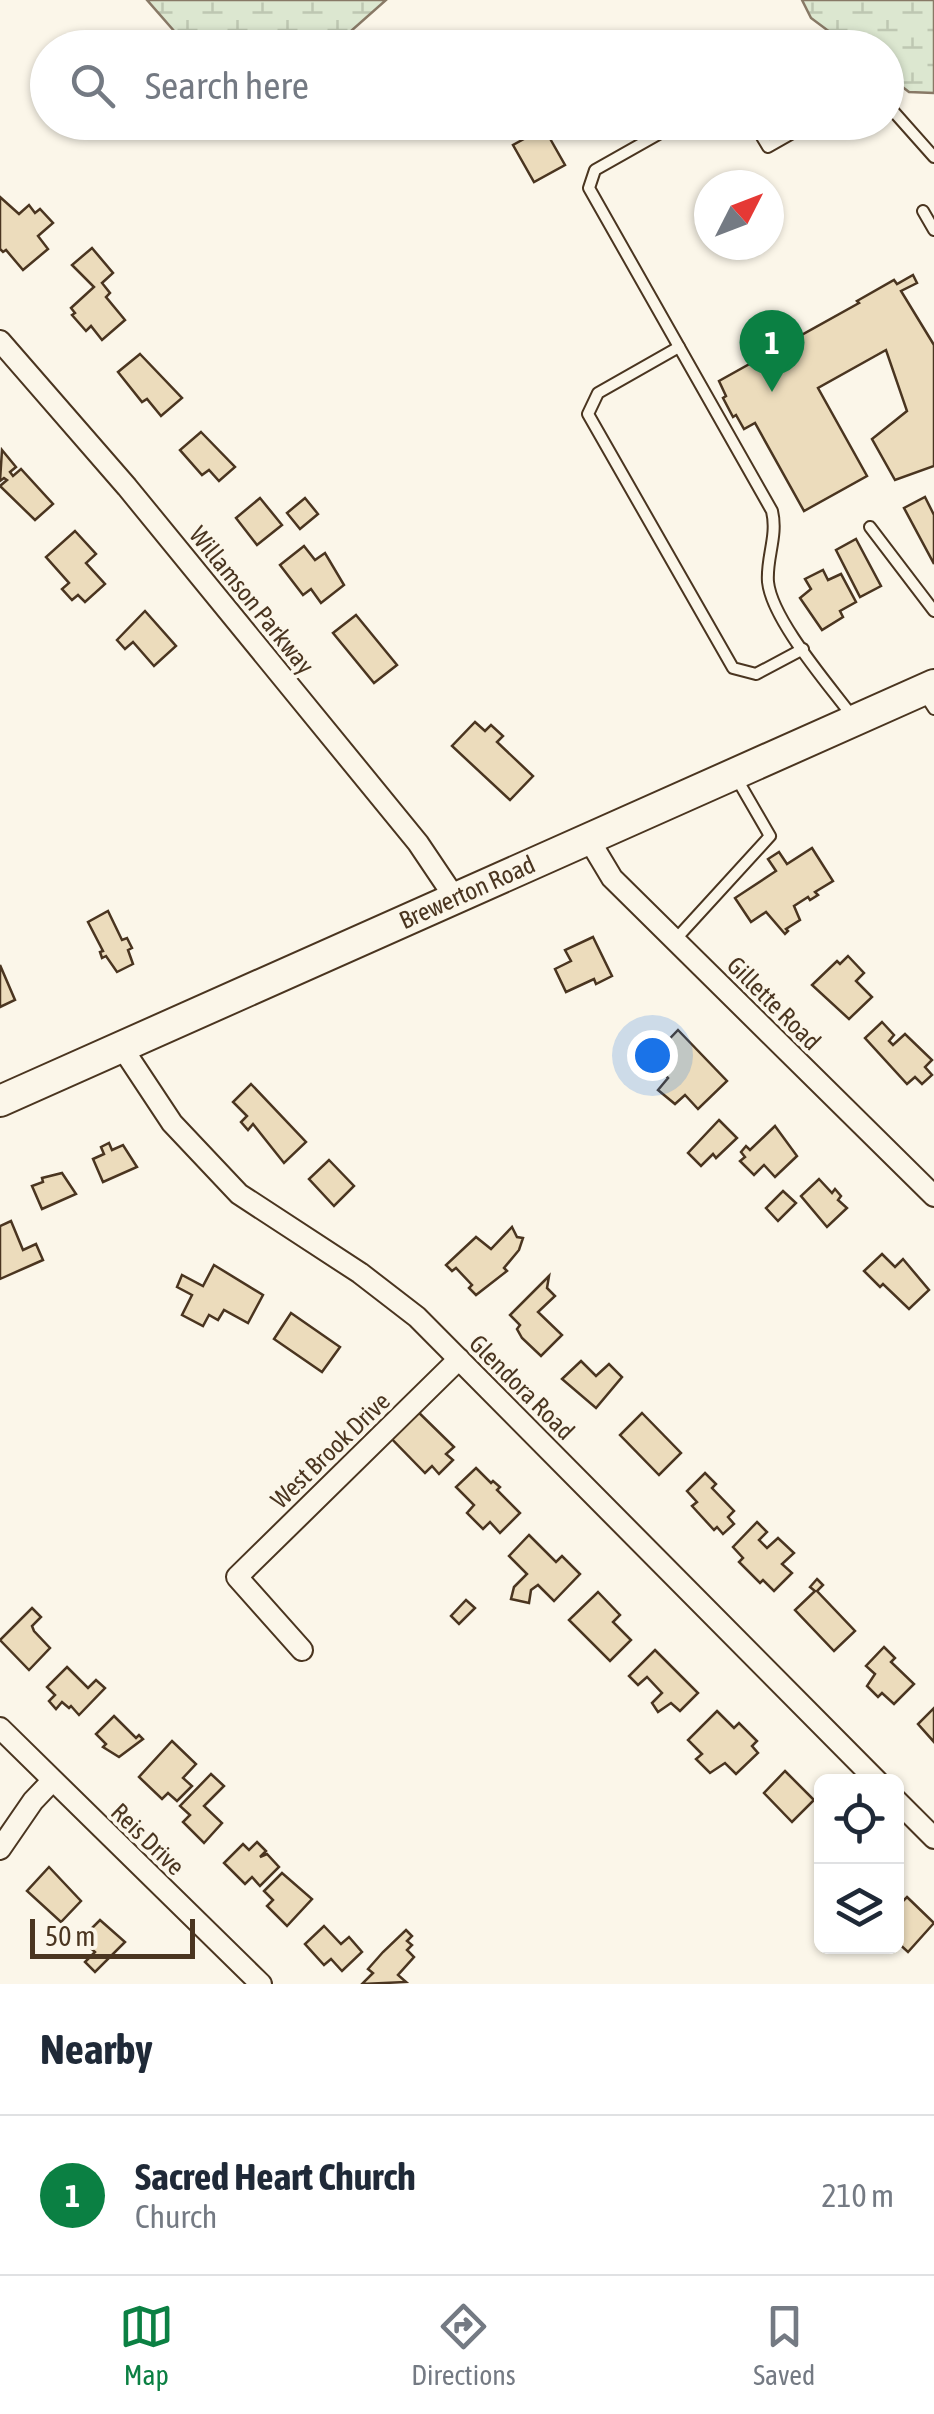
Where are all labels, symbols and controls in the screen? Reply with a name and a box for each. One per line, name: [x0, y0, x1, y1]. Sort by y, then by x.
search box: [30, 30, 904, 140]
icon: search: [65, 58, 120, 113]
text: Search here: [145, 64, 309, 107]
north arrow: [694, 170, 784, 260]
pin: 1: [740, 310, 804, 392]
street label: Willamson Parkway: [184, 521, 320, 679]
street label: Brewerton Road: [395, 850, 539, 934]
street label: Gillette Road: [722, 951, 826, 1055]
your location: [627, 1030, 678, 1081]
street label: Glendora Road: [464, 1329, 580, 1445]
street label: West Brook Drive: [265, 1386, 395, 1514]
map controls: [814, 1774, 904, 1954]
button: locate: [814, 1774, 904, 1864]
street label: Reis Drive: [106, 1798, 190, 1880]
button: layers: [814, 1864, 904, 1954]
scale bar: [30, 1914, 195, 1958]
text: 50 m: [45, 1920, 95, 1952]
text: Nearby: [40, 2025, 153, 2073]
text: Sacred Heart Church: [135, 2155, 416, 2198]
text: 1: [65, 2177, 80, 2214]
text: 210 m: [821, 2177, 894, 2214]
text: Church: [135, 2198, 217, 2235]
tab: Map: [119, 2299, 174, 2391]
tab: Directions: [411, 2299, 516, 2391]
tab: Saved: [753, 2299, 815, 2391]

